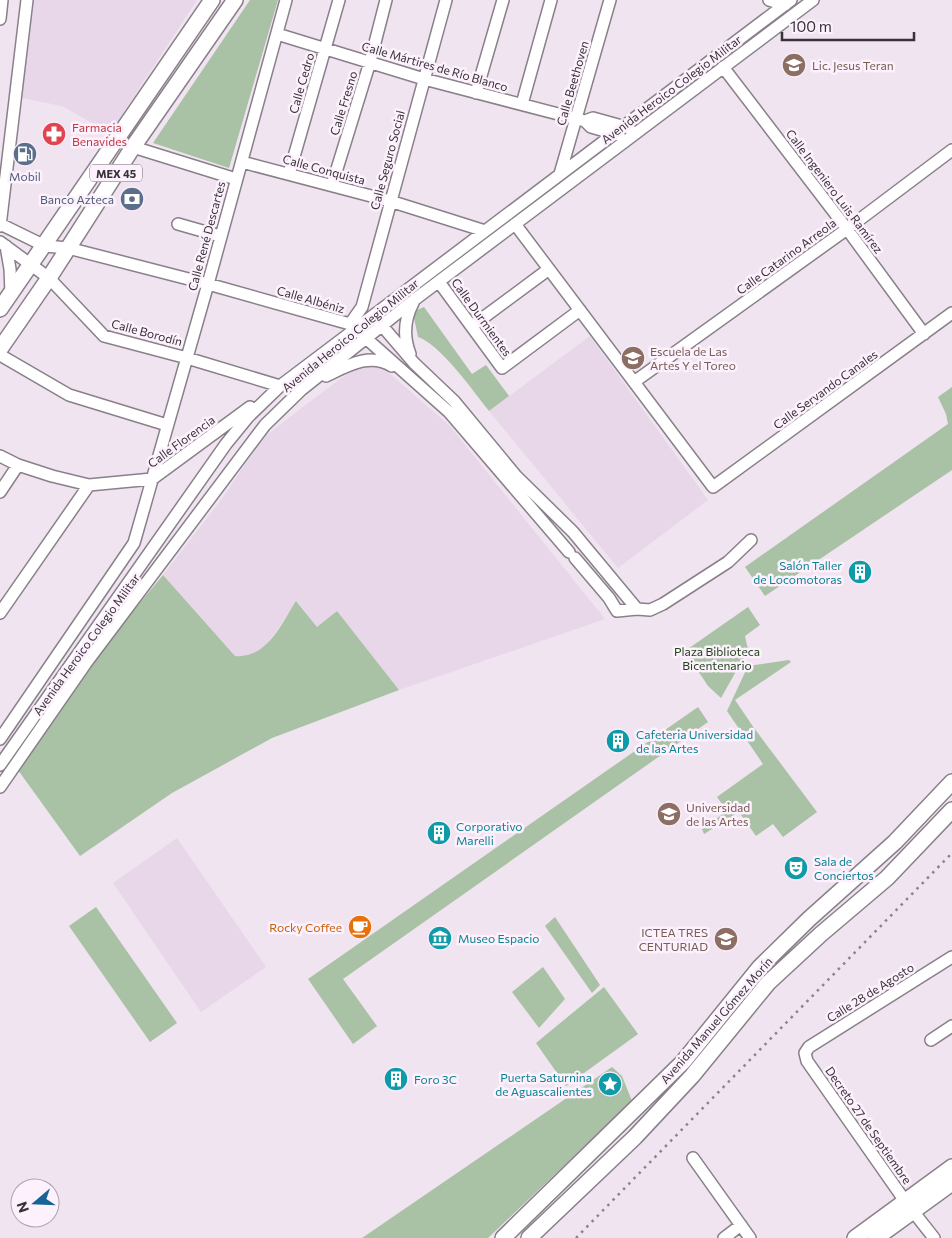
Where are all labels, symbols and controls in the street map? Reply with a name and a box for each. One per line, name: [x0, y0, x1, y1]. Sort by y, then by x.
scale bar: [782, 10, 914, 42]
text: 100 m: [790, 17, 832, 35]
street label: Avenida Heroico Colegio Militar: [598, 32, 744, 146]
street label: Calle Mártires de Río Blanco: [360, 38, 510, 94]
street label: Calle Beethoven: [553, 39, 591, 127]
street label: Calle Cedro: [286, 51, 316, 115]
school or university icon: Lic. Jesus Teran: [781, 52, 807, 78]
place label: Lic. Jesus Teran: [812, 58, 894, 73]
street label: Calle Fresno: [327, 69, 359, 137]
street label: Calle Seguro Social: [367, 109, 407, 211]
place label: Farmacia Benavides: [72, 120, 127, 148]
pharmacy icon: Farmacia Benavides: [41, 121, 67, 147]
street label: Calle Ingeniero Luis Ramírez: [784, 126, 886, 256]
fuel station icon: Mobil: [12, 141, 38, 167]
street label: Calle Conquista: [281, 151, 367, 187]
road number: MEX 45: [90, 164, 142, 182]
place label: Mobil: [9, 169, 41, 183]
street label: Calle René Descartes: [185, 180, 227, 292]
bank icon: Banco Azteca: [119, 186, 145, 212]
place label: Banco Azteca: [40, 192, 114, 206]
street label: Calle Catarino Arreola: [733, 215, 839, 297]
street label: Avenida Heroico Colegio Militar: [279, 275, 421, 394]
street label: Calle Durmientes: [449, 275, 515, 359]
street label: Calle Albéniz: [275, 283, 347, 315]
street label: Calle Borodín: [110, 316, 184, 348]
place label: Escuela de Las Artes Y el Toreo: [650, 344, 736, 372]
school or university icon: Escuela de Las Artes Y el Toreo: [620, 345, 646, 371]
street label: Calle Servando Canales: [770, 346, 880, 432]
street label: Calle Florencia: [145, 412, 217, 470]
place label: Salón Taller de Locomotoras: [753, 558, 842, 586]
building icon: Salón Taller de Locomotoras: [847, 559, 873, 585]
street label: Avenida Heroico Colegio Militar: [30, 570, 142, 718]
park label: Plaza Biblioteca Bicentenario: [674, 644, 760, 672]
place label: Cafeteria Universidad de las Artes: [636, 727, 753, 755]
building icon: Cafeteria Universidad de las Artes: [605, 728, 631, 754]
place label: Universidad de las Artes: [686, 800, 750, 828]
school or university icon: Universidad de las Artes: [656, 801, 682, 827]
place label: Corporativo Marelli: [456, 819, 523, 847]
building icon: Corporativo Marelli: [426, 820, 452, 846]
place label: Sala de Conciertos: [814, 854, 874, 882]
theatre icon: Sala de Conciertos: [783, 855, 809, 881]
cafe icon: Rocky Coffee: [347, 914, 373, 940]
place label: Rocky Coffee: [269, 920, 342, 934]
museum icon: Museo Espacio: [427, 925, 453, 951]
place label: ICTEA TRES CENTURIAD: [639, 925, 708, 953]
school or university icon: ICTEA TRES CENTURIAD: [713, 926, 739, 952]
place label: Museo Espacio: [458, 931, 540, 945]
street label: Avenida Manuel Gómez Morín: [657, 954, 775, 1086]
street label: Calle 28 de Agosto: [824, 960, 916, 1024]
street label: Decreto 27 de Septiembre: [823, 1064, 915, 1186]
building icon: Foro 3C: [383, 1066, 409, 1092]
place label: Puerta Saturnina de Aguascalientes: [495, 1070, 592, 1098]
place icon: Puerta Saturnina de Aguascalientes: [597, 1071, 623, 1097]
place label: Foro 3C: [414, 1072, 457, 1086]
north arrow: [10, 1178, 60, 1228]
text: N: [12, 1200, 32, 1215]

